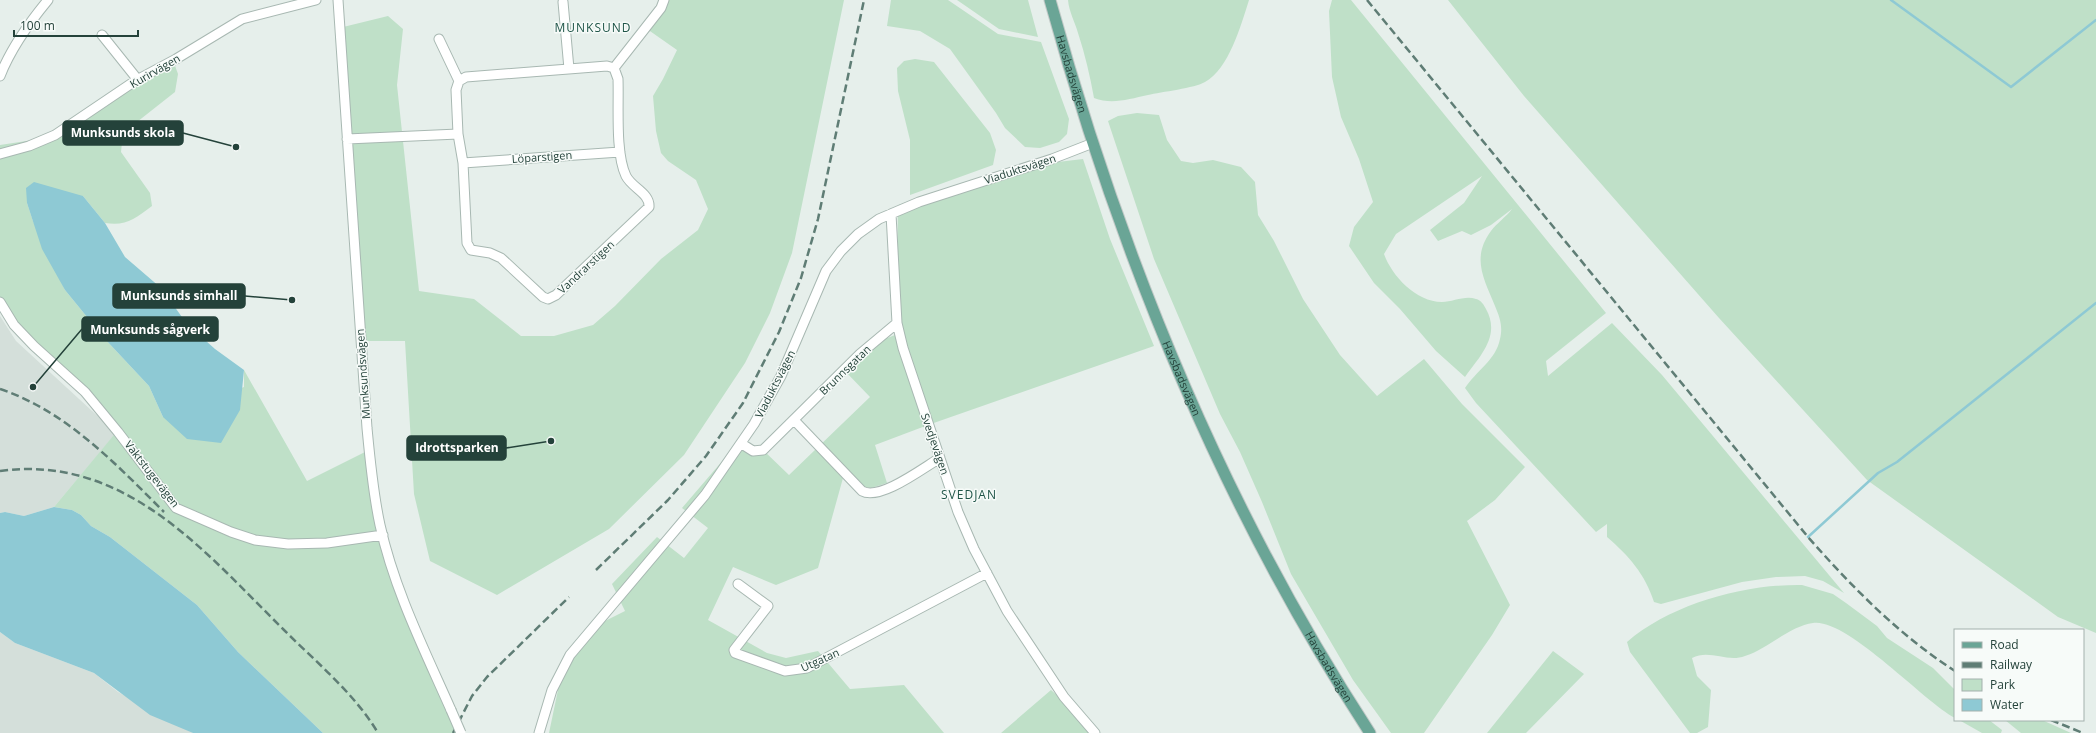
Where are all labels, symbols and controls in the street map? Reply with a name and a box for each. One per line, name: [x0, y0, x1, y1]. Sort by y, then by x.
scale bar: [14, 12, 138, 38]
text: 100 m: [20, 17, 55, 34]
district label: MUNKSUND: [555, 19, 632, 36]
street label: Havsbadsvägen: [1053, 33, 1091, 115]
street label: Kurirvägen: [127, 50, 183, 91]
callout: Munksunds skola: [63, 121, 183, 145]
text: Munksunds skola: [71, 124, 175, 141]
street label: Löparstigen: [511, 147, 573, 166]
street label: Viaduktsvägen: [982, 150, 1058, 187]
street label: Vandrarstigen: [554, 237, 617, 297]
callout: Munksunds simhall: [113, 284, 245, 308]
text: Munksunds simhall: [121, 287, 237, 304]
callout: Munksunds sågverk: [82, 317, 218, 341]
text: Munksunds sågverk: [90, 321, 210, 338]
street label: Munksundsvägen: [352, 328, 373, 420]
street label: Havsbadsvägen: [1159, 338, 1205, 418]
street label: Brunnsgatan: [816, 341, 874, 398]
street label: Viaduktsvägen: [751, 347, 798, 420]
street label: Svedjevägen: [918, 411, 953, 476]
callout: Idrottsparken: [407, 436, 506, 460]
street label: Vaktstugevägen: [122, 437, 183, 510]
text: Idrottsparken: [415, 439, 499, 456]
district label: SVEDJAN: [941, 486, 997, 503]
street label: Havsbadsvägen: [1302, 628, 1356, 705]
legend: [1954, 629, 2084, 721]
text: Road: [1990, 636, 2019, 653]
street label: Utgatan: [798, 644, 841, 675]
text: Railway: [1990, 656, 2033, 673]
text: Park: [1990, 676, 2016, 693]
text: Water: [1990, 696, 2024, 713]

